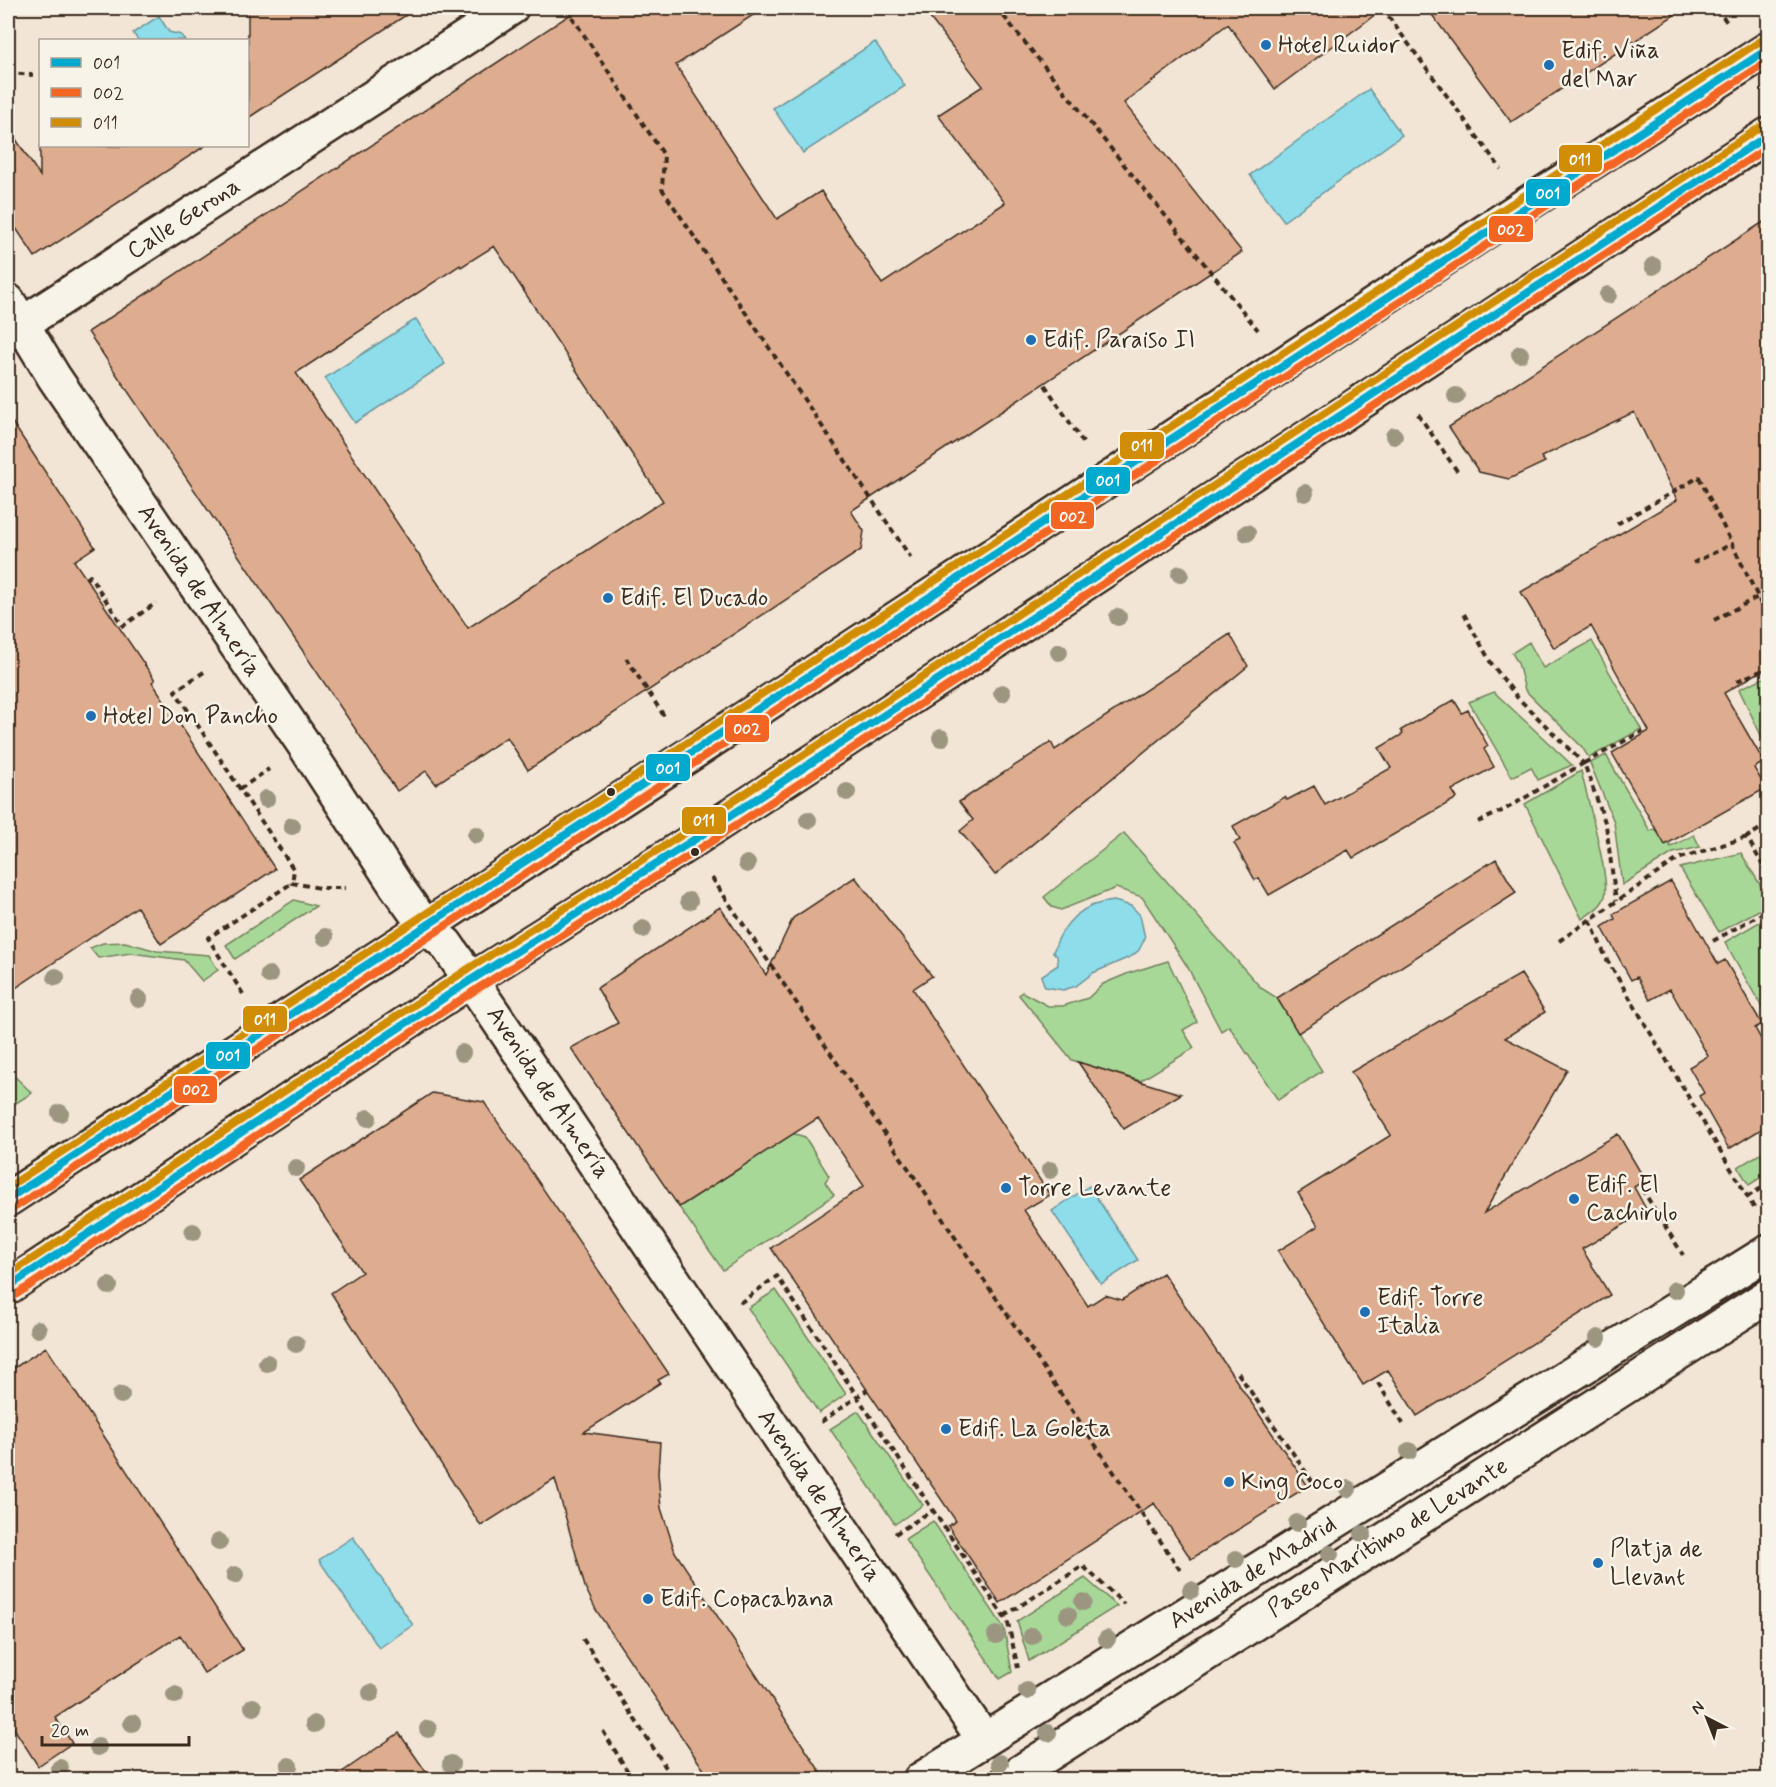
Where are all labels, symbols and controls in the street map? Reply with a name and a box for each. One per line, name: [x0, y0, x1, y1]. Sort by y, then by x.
place label: Hotel Ruidor: [1278, 30, 1400, 61]
place label: Edif. Viña del Mar: [1561, 36, 1659, 95]
marker: Hotel Ruidor: [1259, 38, 1273, 52]
legend: [39, 39, 249, 147]
text: 001: [93, 52, 120, 76]
marker: Edif. Viña del Mar: [1542, 58, 1556, 72]
text: 002: [93, 82, 124, 106]
text: 011: [93, 112, 118, 136]
line badge: 011: [1558, 144, 1603, 173]
text: 011: [1569, 150, 1591, 171]
street label: Calle Gerona: [122, 171, 246, 267]
line badge: 001: [1525, 178, 1571, 207]
text: 001: [1536, 184, 1560, 205]
line badge: 002: [1488, 215, 1534, 243]
text: 002: [1497, 220, 1525, 241]
place label: Edif. Paraiso II: [1043, 325, 1195, 356]
marker: Edif. Paraiso II: [1024, 333, 1038, 347]
line badge: 011: [1119, 431, 1165, 460]
text: 011: [1131, 436, 1153, 457]
line badge: 001: [1085, 466, 1131, 495]
text: 001: [1096, 471, 1120, 492]
street label: Avenida de Almería: [130, 499, 268, 683]
line badge: 002: [1050, 501, 1095, 530]
text: 002: [1059, 507, 1087, 528]
place label: Edif. El Ducado: [620, 583, 768, 614]
marker: Edif. El Ducado: [601, 591, 615, 605]
place label: Hotel Don Pancho: [103, 701, 278, 732]
marker: Hotel Don Pancho: [84, 709, 98, 723]
line badge: 002: [724, 714, 770, 743]
text: 002: [733, 719, 761, 740]
line badge: 001: [645, 753, 691, 782]
text: 001: [656, 759, 680, 780]
unlabelled marker: [605, 786, 617, 798]
line badge: 011: [681, 806, 727, 835]
text: 011: [693, 811, 715, 832]
unlabelled marker: [689, 846, 701, 858]
street label: Avenida de Almería: [479, 1001, 617, 1185]
line badge: 011: [242, 1005, 288, 1033]
text: 011: [254, 1010, 276, 1031]
line badge: 001: [205, 1041, 251, 1070]
text: 001: [216, 1046, 240, 1067]
line badge: 002: [173, 1075, 218, 1104]
text: 002: [182, 1080, 210, 1101]
place label: Edif. El Cachirulo: [1586, 1170, 1678, 1229]
place label: Torre Levante: [1018, 1173, 1171, 1204]
marker: Torre Levante: [999, 1181, 1013, 1195]
marker: Edif. El Cachirulo: [1567, 1192, 1581, 1206]
place label: Edif. Torre Italia: [1377, 1283, 1483, 1342]
marker: Edif. Torre Italia: [1358, 1305, 1372, 1319]
street label: Avenida de Almería: [750, 1404, 888, 1588]
place label: Edif. La Goleta: [958, 1414, 1111, 1445]
marker: Edif. La Goleta: [939, 1422, 953, 1436]
street label: Paseo Marítimo de Levante: [1262, 1451, 1514, 1625]
place label: King Coco: [1241, 1467, 1343, 1500]
marker: King Coco: [1222, 1475, 1236, 1489]
street label: Avenida de Madrid: [1164, 1509, 1342, 1637]
place label: Platja de Llevant: [1610, 1534, 1703, 1593]
marker: Platja de Llevant: [1591, 1556, 1605, 1570]
place label: Edif. Copacabana: [660, 1584, 834, 1615]
marker: Edif. Copacabana: [641, 1592, 655, 1606]
north arrow: [1677, 1688, 1737, 1748]
text: N: [1687, 1697, 1709, 1719]
scale bar: [42, 1709, 189, 1747]
text: 20 m: [51, 1719, 89, 1743]

